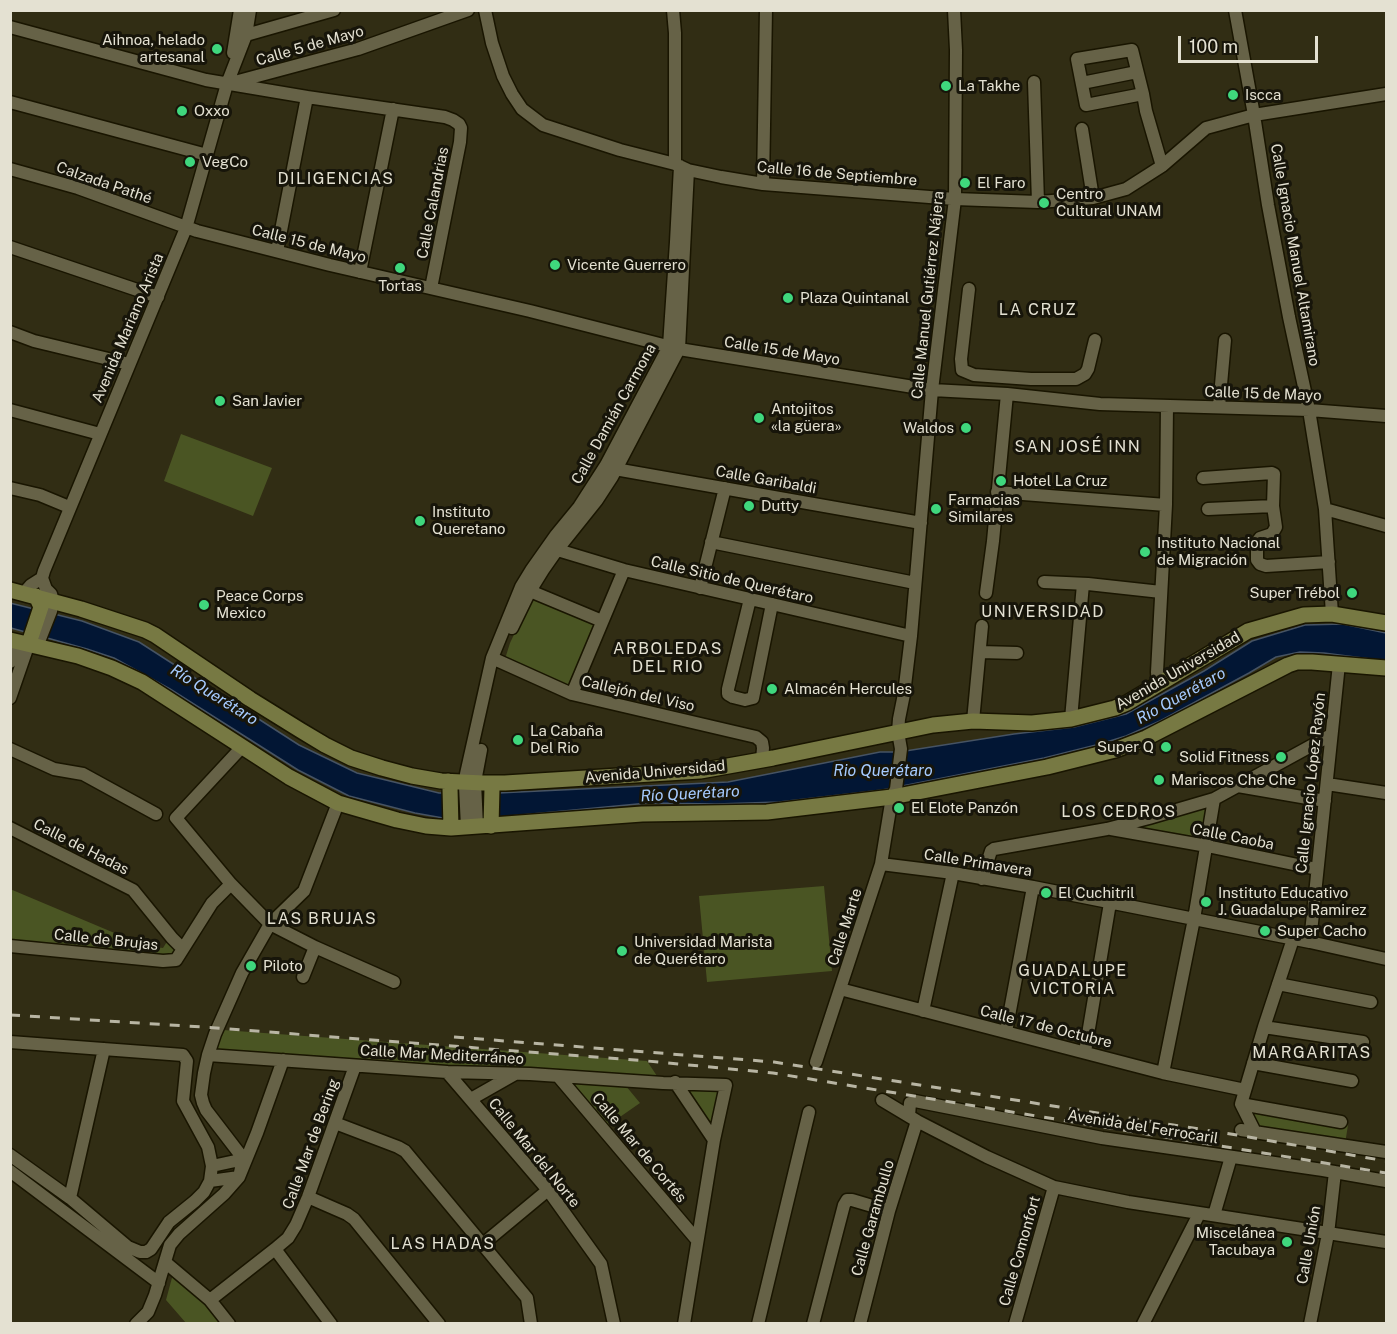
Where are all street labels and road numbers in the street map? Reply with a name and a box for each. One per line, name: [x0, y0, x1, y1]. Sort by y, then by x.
street label: Calle 5 de Mayo: [254, 22, 366, 70]
street label: Calle Ignacio Manuel Altamirano: [1267, 142, 1323, 368]
street label: Calle Calandrias: [413, 146, 453, 260]
street label: Calzada Pathé: [54, 158, 154, 208]
street label: Calle 16 de Septiembre: [756, 158, 918, 190]
street label: Calle Manuel Gutiérrez Nájera: [908, 190, 948, 400]
street label: Calle 15 de Mayo: [250, 221, 368, 267]
street label: Avenida Mariano Arista: [88, 250, 168, 406]
street label: Calle 15 de Mayo: [723, 333, 841, 369]
street label: Calle Damián Carmona: [568, 341, 660, 487]
street label: Calle 15 de Mayo: [1204, 383, 1322, 405]
street label: Calle Garibaldi: [714, 462, 818, 498]
street label: Calle Sitio de Querétaro: [649, 553, 815, 607]
street label: Avenida Universidad: [1112, 628, 1244, 714]
street label: Callejón del Viso: [580, 672, 696, 716]
street label: Calle Ignacio López Rayón: [1293, 692, 1329, 874]
street label: Avenida Universidad: [584, 757, 726, 787]
street label: Calle de Hadas: [30, 815, 132, 879]
street label: Calle Caoba: [1190, 820, 1276, 854]
street label: Calle Primavera: [923, 846, 1033, 880]
street label: Calle Marte: [824, 886, 866, 968]
street label: Calle de Brujas: [53, 926, 159, 954]
street label: Calle 17 de Octubre: [978, 1002, 1114, 1052]
street label: Calle Mar Mediterráneo: [360, 1042, 524, 1068]
street label: Calle Mar de Bering: [279, 1076, 343, 1212]
street label: Calle Mar de Cortés: [588, 1090, 690, 1206]
street label: Calle Mar del Norte: [484, 1095, 584, 1211]
street label: Avenida del Ferrocaril: [1066, 1106, 1220, 1148]
street label: Calle Garambullo: [848, 1158, 898, 1278]
street label: Calle Comonfort: [996, 1194, 1044, 1308]
street label: Calle Unión: [1293, 1204, 1325, 1286]

